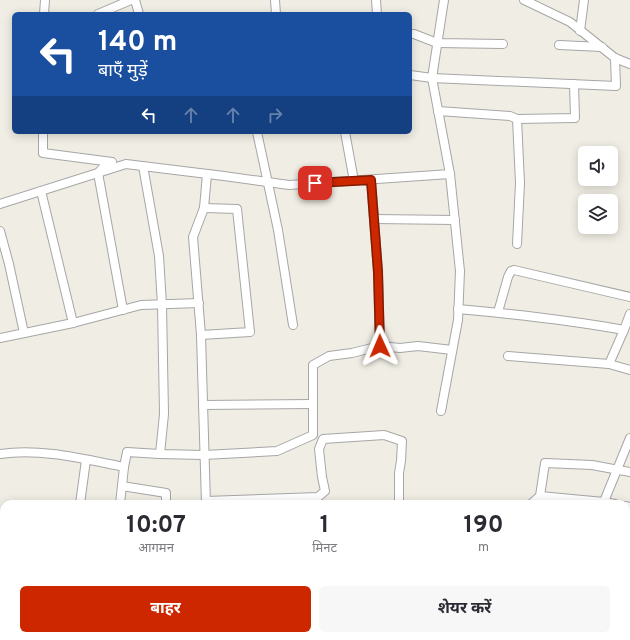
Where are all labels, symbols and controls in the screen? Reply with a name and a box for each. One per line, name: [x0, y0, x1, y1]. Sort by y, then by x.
text: 140 m: [98, 25, 177, 61]
icon: left: [32, 28, 84, 80]
text: बाएँ मुड़ें: [98, 60, 148, 83]
icon: left: [138, 104, 160, 126]
icon: ahead: [180, 104, 202, 126]
icon: ahead: [222, 104, 244, 126]
icon: right: [264, 104, 286, 126]
map controls: [578, 146, 618, 234]
button: sound: [578, 146, 618, 186]
pin: [298, 166, 332, 200]
icon: arrive: [304, 172, 326, 194]
button: layers: [578, 194, 618, 234]
position arrow: [359, 325, 401, 367]
text: 10:07: [126, 511, 186, 541]
text: 1: [320, 511, 329, 541]
text: 190: [463, 511, 504, 541]
text: m: [478, 540, 489, 556]
text: आगमन: [138, 541, 174, 557]
text: मिनट: [312, 541, 337, 557]
button: बाहर: [20, 586, 311, 632]
button: शेयर करें: [319, 586, 610, 632]

